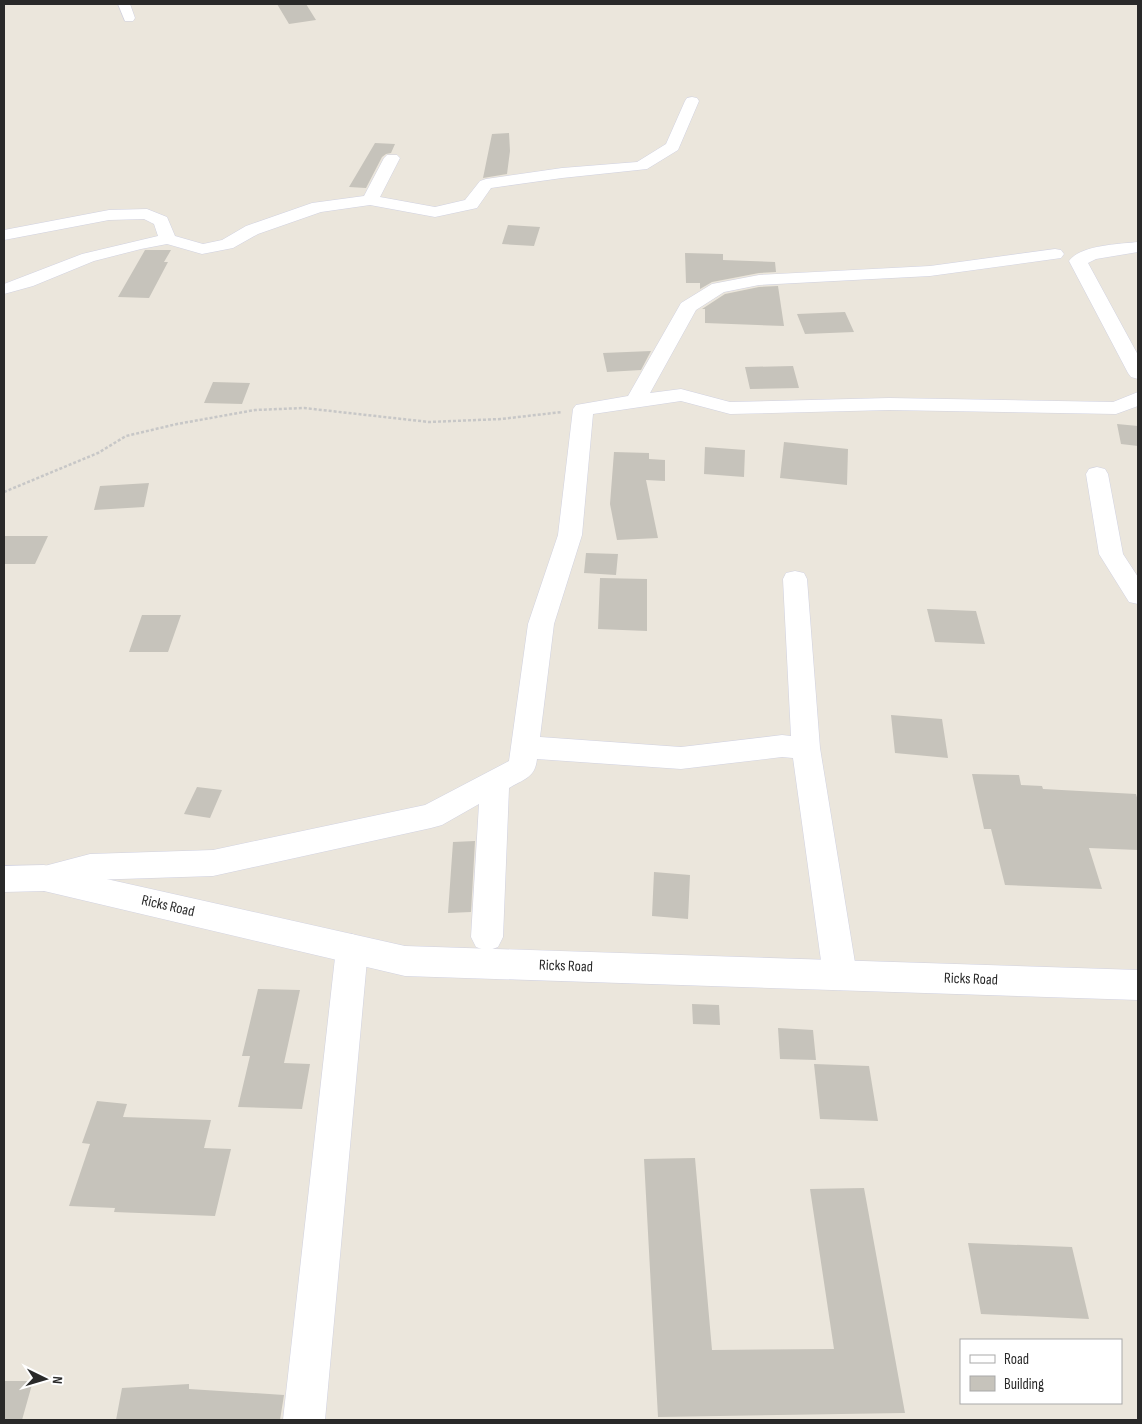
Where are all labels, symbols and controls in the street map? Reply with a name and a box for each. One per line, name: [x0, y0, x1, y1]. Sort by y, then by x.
street label: Ricks Road: [140, 891, 196, 921]
street label: Ricks Road: [539, 956, 593, 976]
street label: Ricks Road: [944, 969, 998, 989]
legend: [960, 1339, 1122, 1404]
text: Road: [1004, 1350, 1029, 1369]
north arrow: [20, 1354, 70, 1404]
text: Building: [1004, 1375, 1044, 1394]
text: N: [49, 1376, 66, 1385]

